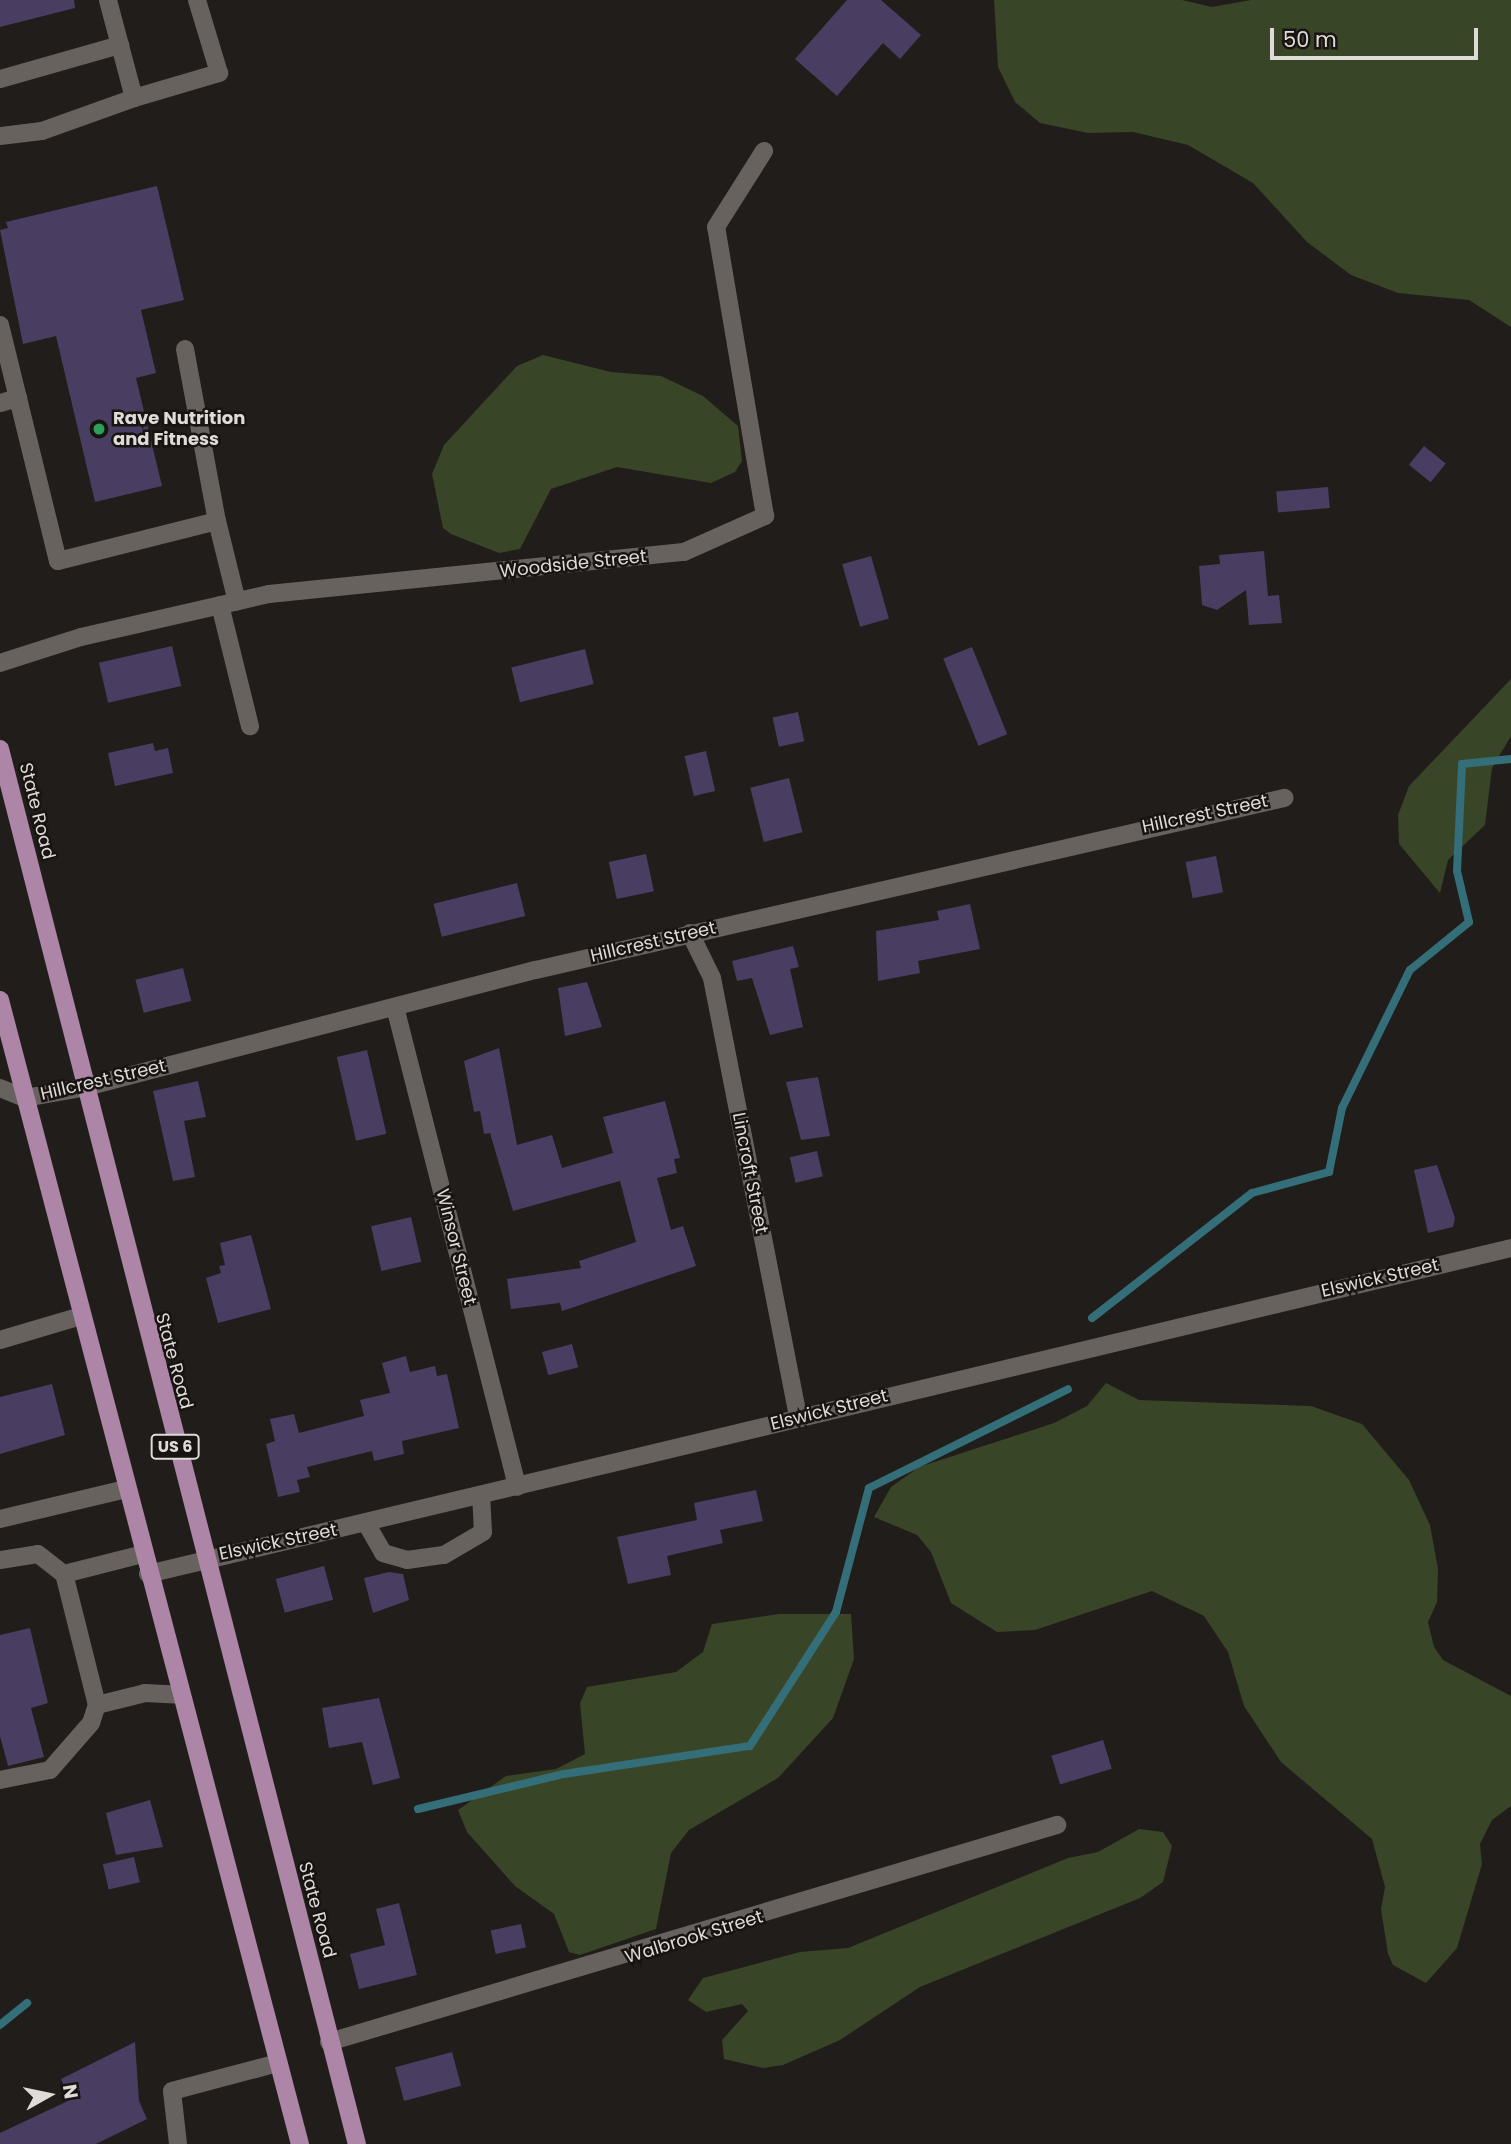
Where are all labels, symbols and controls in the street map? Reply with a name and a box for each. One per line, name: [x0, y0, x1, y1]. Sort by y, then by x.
scale bar: [1273, 14, 1481, 58]
text: 50 m: [1283, 25, 1337, 54]
place label: Rave Nutrition and Fitness: [113, 408, 245, 450]
marker: Rave Nutrition and Fitness: [91, 421, 107, 437]
street label: Woodside Street: [499, 546, 647, 582]
street label: State Road: [15, 761, 59, 861]
street label: Hillcrest Street: [1140, 790, 1270, 838]
street label: Hillcrest Street: [588, 917, 718, 967]
street label: Hillcrest Street: [38, 1055, 168, 1105]
street label: Lincroft Street: [728, 1111, 772, 1235]
street label: Winsor Street: [431, 1187, 481, 1307]
street label: Elswick Street: [1319, 1254, 1441, 1302]
street label: State Road: [151, 1311, 197, 1411]
street label: Elswick Street: [768, 1385, 890, 1435]
road number: US 6: [150, 1434, 200, 1460]
street label: Elswick Street: [217, 1519, 339, 1565]
street label: State Road: [294, 1860, 340, 1960]
street label: Walbrook Street: [623, 1906, 765, 1968]
north arrow: [14, 2060, 84, 2130]
text: N: [56, 2082, 85, 2101]

